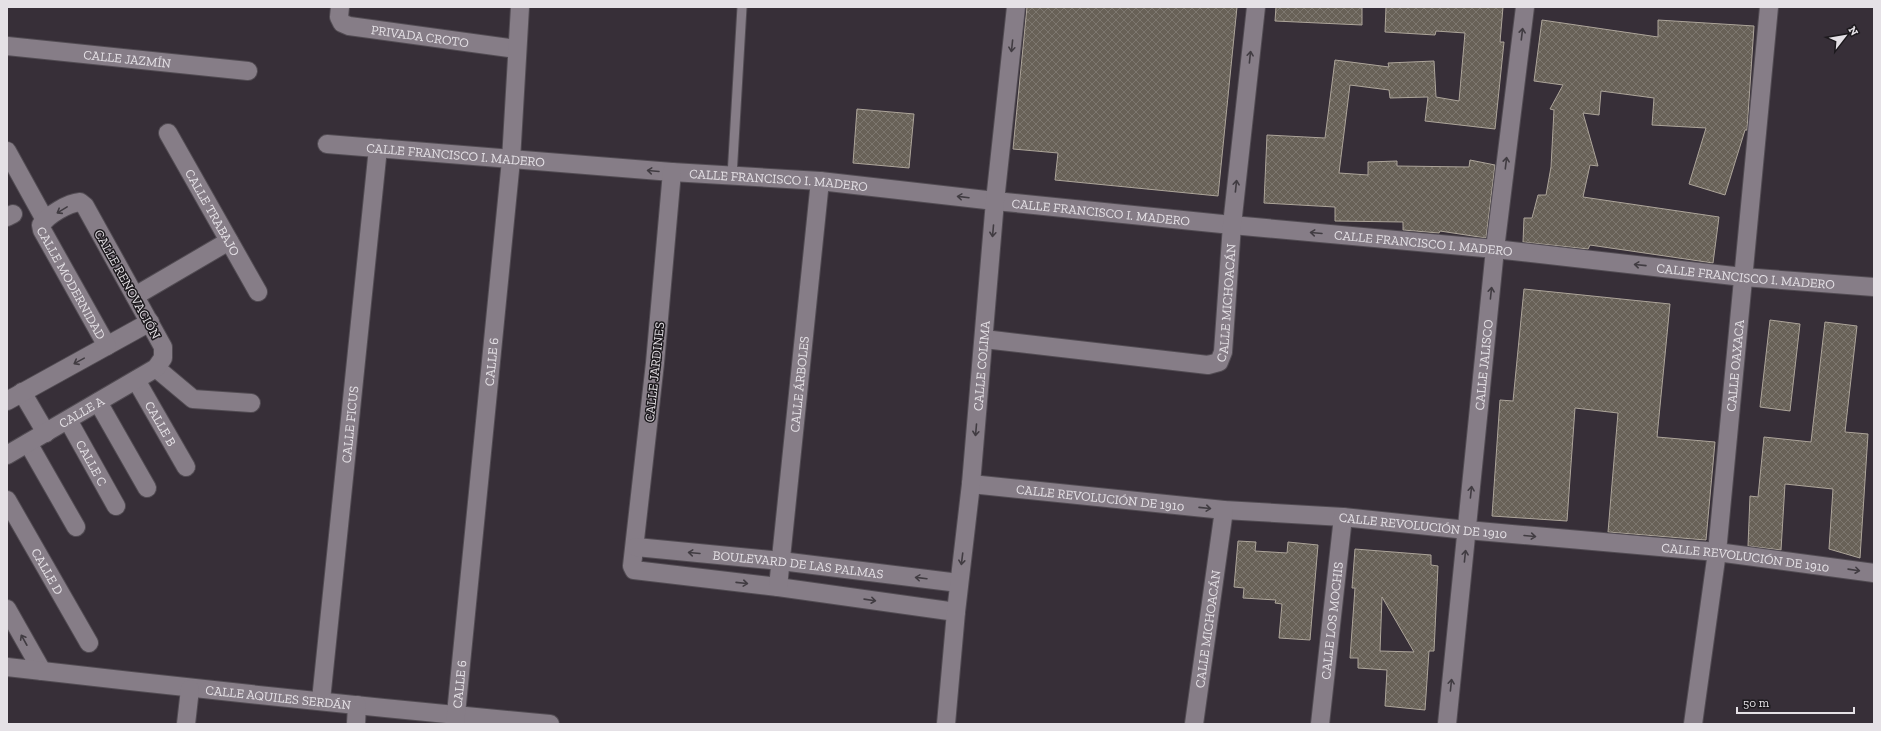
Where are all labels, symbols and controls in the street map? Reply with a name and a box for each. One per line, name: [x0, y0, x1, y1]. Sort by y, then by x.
north arrow: [1825, 16, 1865, 56]
street label: PRIVADA CROTO: [370, 22, 470, 50]
text: N: [1845, 24, 1861, 39]
one-way arrow: [1518, 28, 1526, 41]
one-way arrow: [1008, 39, 1015, 52]
street label: CALLE JAZMÍN: [83, 47, 172, 71]
one-way arrow: [1246, 51, 1254, 64]
street label: CALLE FRANCISCO I. MADERO: [366, 140, 545, 170]
one-way arrow: [1502, 157, 1510, 170]
street label: CALLE TRABAJO: [182, 166, 243, 258]
street label: CALLE FRANCISCO I. MADERO: [689, 166, 869, 194]
one-way arrow: [647, 167, 660, 174]
one-way arrow: [1232, 180, 1240, 193]
one-way arrow: [957, 194, 970, 201]
street label: CALLE FRANCISCO I. MADERO: [1011, 196, 1191, 229]
one-way arrow: [56, 206, 68, 214]
street label: CALLE MODERNIDAD: [33, 224, 109, 342]
one-way arrow: [989, 224, 996, 237]
street label: CALLE RENOVACIÓN: [91, 227, 164, 342]
street label: CALLE FRANCISCO I. MADERO: [1334, 227, 1513, 259]
one-way arrow: [1310, 229, 1323, 236]
street label: CALLE MICHOACÁN: [1213, 243, 1239, 364]
street label: CALLE FRANCISCO I. MADERO: [1656, 260, 1835, 292]
one-way arrow: [1634, 261, 1647, 269]
one-way arrow: [1487, 287, 1495, 300]
street label: CALLE OAXACA: [1723, 318, 1747, 412]
street label: CALLE COLIMA: [970, 319, 993, 412]
street label: CALLE JALISCO: [1472, 319, 1496, 411]
street label: CALLE JARDINES: [642, 321, 667, 423]
street label: CALLE ÁRBOLES: [787, 335, 812, 433]
street label: CALLE 6: [482, 337, 501, 387]
one-way arrow: [73, 358, 85, 366]
street label: CALLE FICUS: [339, 385, 361, 464]
street label: CALLE A: [56, 393, 107, 431]
street label: CALLE B: [142, 398, 179, 449]
one-way arrow: [972, 423, 979, 436]
street label: CALLE C: [73, 438, 110, 489]
street label: CALLE REVOLUCIÓN DE 1910: [1015, 482, 1185, 514]
one-way arrow: [1468, 486, 1475, 499]
one-way arrow: [1198, 504, 1211, 512]
street label: CALLE REVOLUCIÓN DE 1910: [1338, 510, 1508, 542]
one-way arrow: [1523, 532, 1536, 539]
street label: CALLE REVOLUCIÓN DE 1910: [1661, 540, 1830, 575]
street label: CALLE D: [28, 546, 67, 597]
street label: BOULEVARD DE LAS PALMAS: [712, 547, 884, 582]
one-way arrow: [688, 549, 701, 556]
one-way arrow: [1461, 550, 1468, 563]
one-way arrow: [958, 552, 966, 565]
street label: CALLE LOS MOCHIS: [1318, 561, 1346, 680]
one-way arrow: [1847, 567, 1860, 574]
street label: CALLE MICHOACÁN: [1192, 569, 1224, 689]
one-way arrow: [915, 574, 928, 582]
one-way arrow: [735, 579, 748, 587]
one-way arrow: [864, 596, 877, 604]
one-way arrow: [20, 634, 28, 646]
street label: CALLE 6: [450, 659, 469, 709]
one-way arrow: [1448, 679, 1455, 692]
street label: CALLE AQUILES SERDÁN: [205, 682, 352, 713]
scale bar: [1737, 689, 1854, 715]
text: 50 m: [1743, 696, 1770, 710]

